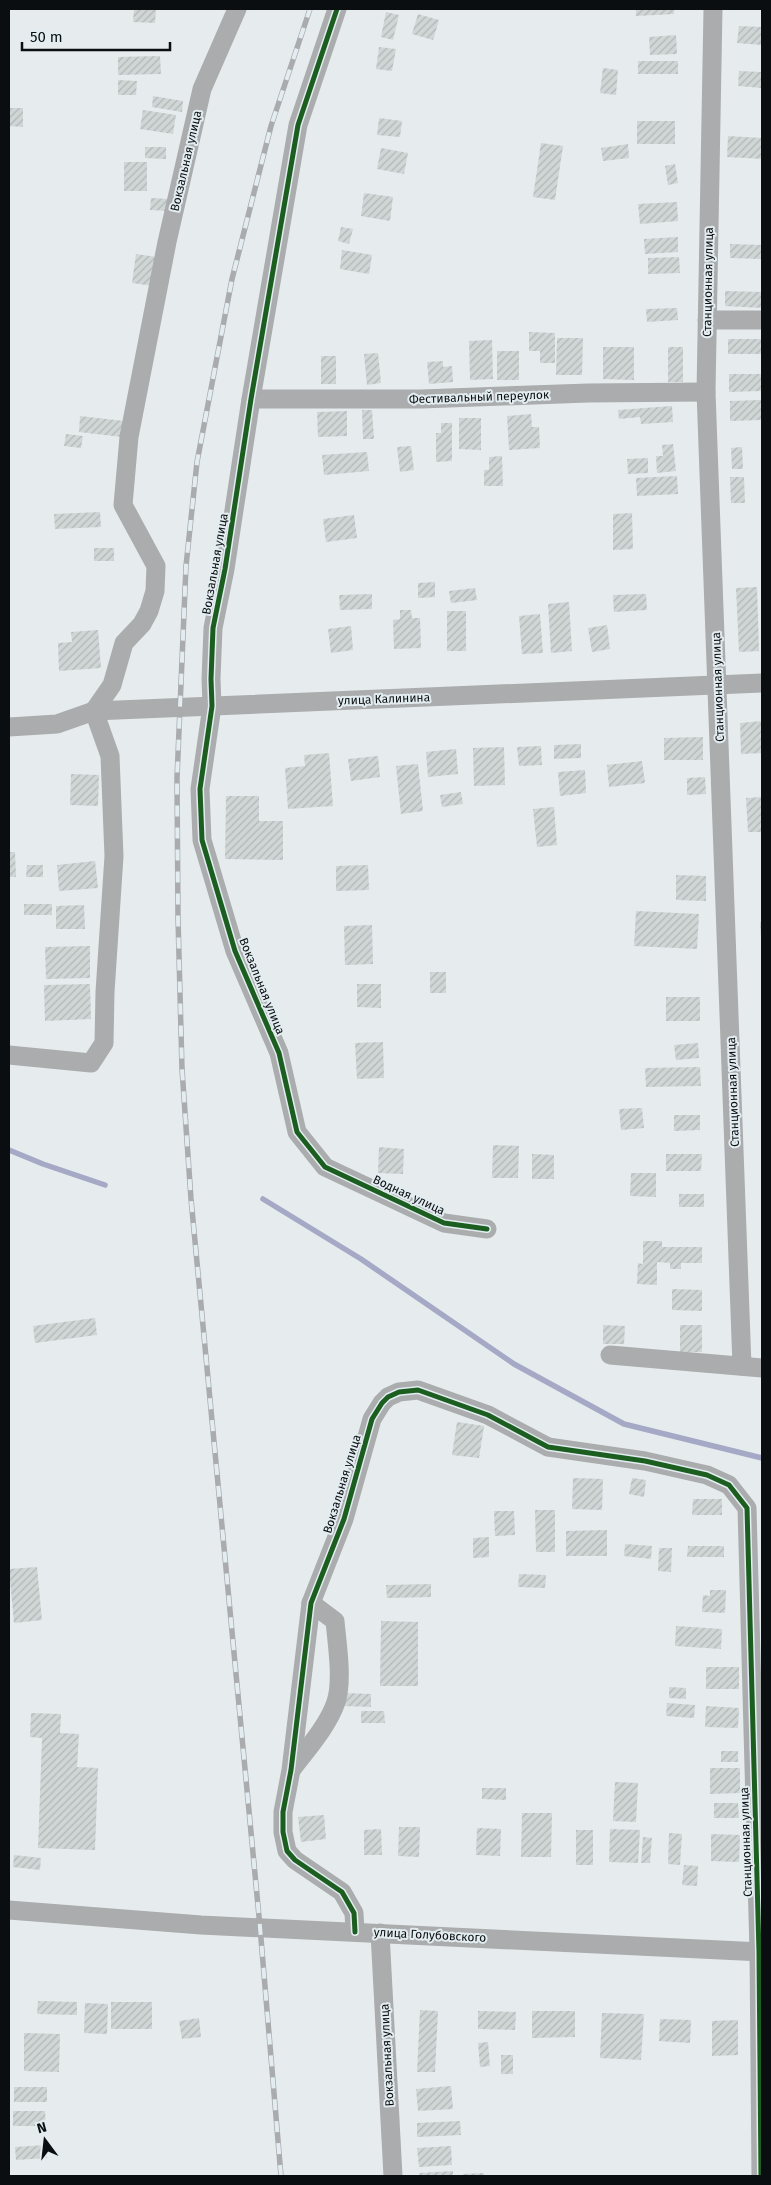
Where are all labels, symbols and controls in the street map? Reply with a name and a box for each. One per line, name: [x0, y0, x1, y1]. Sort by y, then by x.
scale bar: [22, 20, 170, 52]
text: 50 m: [30, 28, 63, 46]
street label: Вокзальная улица: [168, 109, 204, 213]
street label: Станционная улица: [700, 227, 716, 337]
street label: Фестивальный переулок: [409, 388, 550, 406]
street label: Вокзальная улица: [199, 512, 231, 616]
street label: Станционная улица: [709, 632, 727, 742]
street label: улица Калинина: [338, 690, 430, 708]
street label: Вокзальная улица: [236, 936, 288, 1036]
street label: Станционная улица: [724, 1037, 742, 1147]
street label: Водная улица: [371, 1172, 447, 1218]
street label: Вокзальная улица: [320, 1433, 364, 1535]
street label: Станционная улица: [737, 1787, 755, 1897]
street label: улица Голубовского: [373, 1925, 487, 1945]
street label: Вокзальная улица: [377, 2003, 397, 2107]
north arrow: [20, 2115, 70, 2165]
text: N: [35, 2119, 48, 2137]

